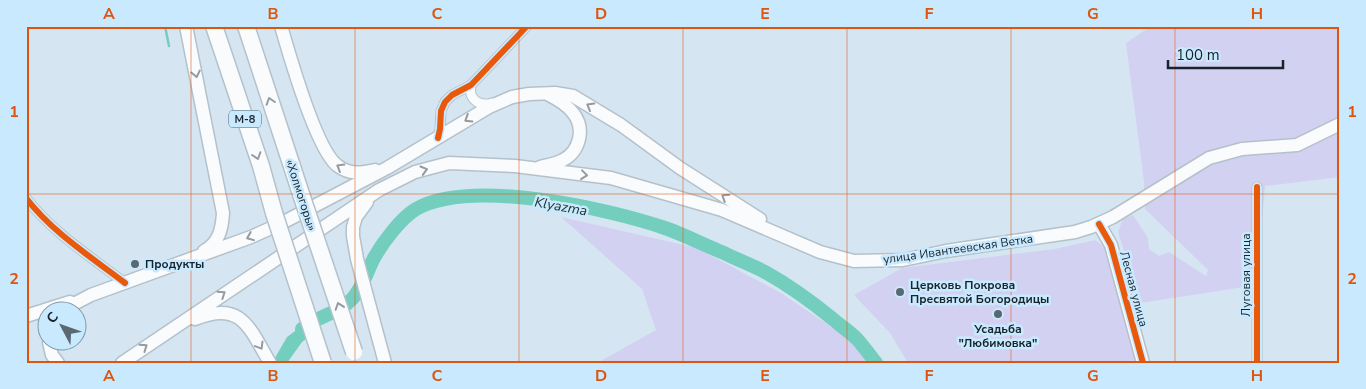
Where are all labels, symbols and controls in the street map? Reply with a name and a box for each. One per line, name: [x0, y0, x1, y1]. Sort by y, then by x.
text: A: [103, 3, 115, 25]
text: B: [267, 3, 279, 25]
text: C: [432, 3, 443, 25]
text: D: [595, 3, 607, 25]
text: E: [760, 3, 770, 25]
text: F: [925, 3, 934, 25]
text: G: [1087, 3, 1099, 25]
text: H: [1251, 3, 1263, 25]
scale bar: [1168, 38, 1284, 70]
text: 100 m: [1176, 45, 1220, 65]
one-way arrow: [190, 70, 200, 78]
one-way arrow: [266, 97, 276, 105]
text: 1: [9, 101, 19, 123]
text: 1: [1347, 101, 1357, 123]
one-way arrow: [587, 102, 596, 112]
road number: М-8: [229, 110, 261, 128]
one-way arrow: [465, 113, 474, 123]
one-way arrow: [251, 151, 261, 159]
street label: «Холмогоры»: [282, 157, 320, 233]
one-way arrow: [337, 163, 346, 173]
one-way arrow: [419, 165, 427, 175]
one-way arrow: [580, 169, 588, 180]
water label: Klyazma: [533, 193, 589, 220]
one-way arrow: [721, 194, 730, 203]
one-way arrow: [246, 231, 255, 241]
street label: улица Ивантеевская Ветка: [882, 231, 1034, 267]
street label: Луговая улица: [1238, 233, 1254, 317]
street label: Лесная улица: [1116, 249, 1152, 329]
place label: Продукты: [145, 256, 204, 272]
marker: Продукты: [129, 258, 141, 270]
text: 2: [9, 268, 19, 290]
text: 2: [1347, 268, 1357, 290]
place label: Церковь Покрова Пресвятой Богородицы: [910, 277, 1049, 307]
marker: Церковь Покрова Пресвятой Богородицы: [894, 286, 906, 298]
one-way arrow: [217, 291, 226, 301]
north arrow: [38, 302, 88, 352]
one-way arrow: [334, 302, 344, 310]
text: С: [42, 308, 63, 328]
marker: Усадьба "Любимовка": [992, 308, 1004, 320]
place label: Усадьба "Любимовка": [959, 321, 1037, 351]
one-way arrow: [254, 341, 264, 350]
one-way arrow: [138, 344, 148, 353]
text: A: [103, 365, 115, 387]
text: B: [267, 365, 279, 387]
text: C: [432, 365, 443, 387]
text: D: [595, 365, 607, 387]
text: E: [760, 365, 770, 387]
text: F: [925, 365, 934, 387]
text: G: [1087, 365, 1099, 387]
text: H: [1251, 365, 1263, 387]

